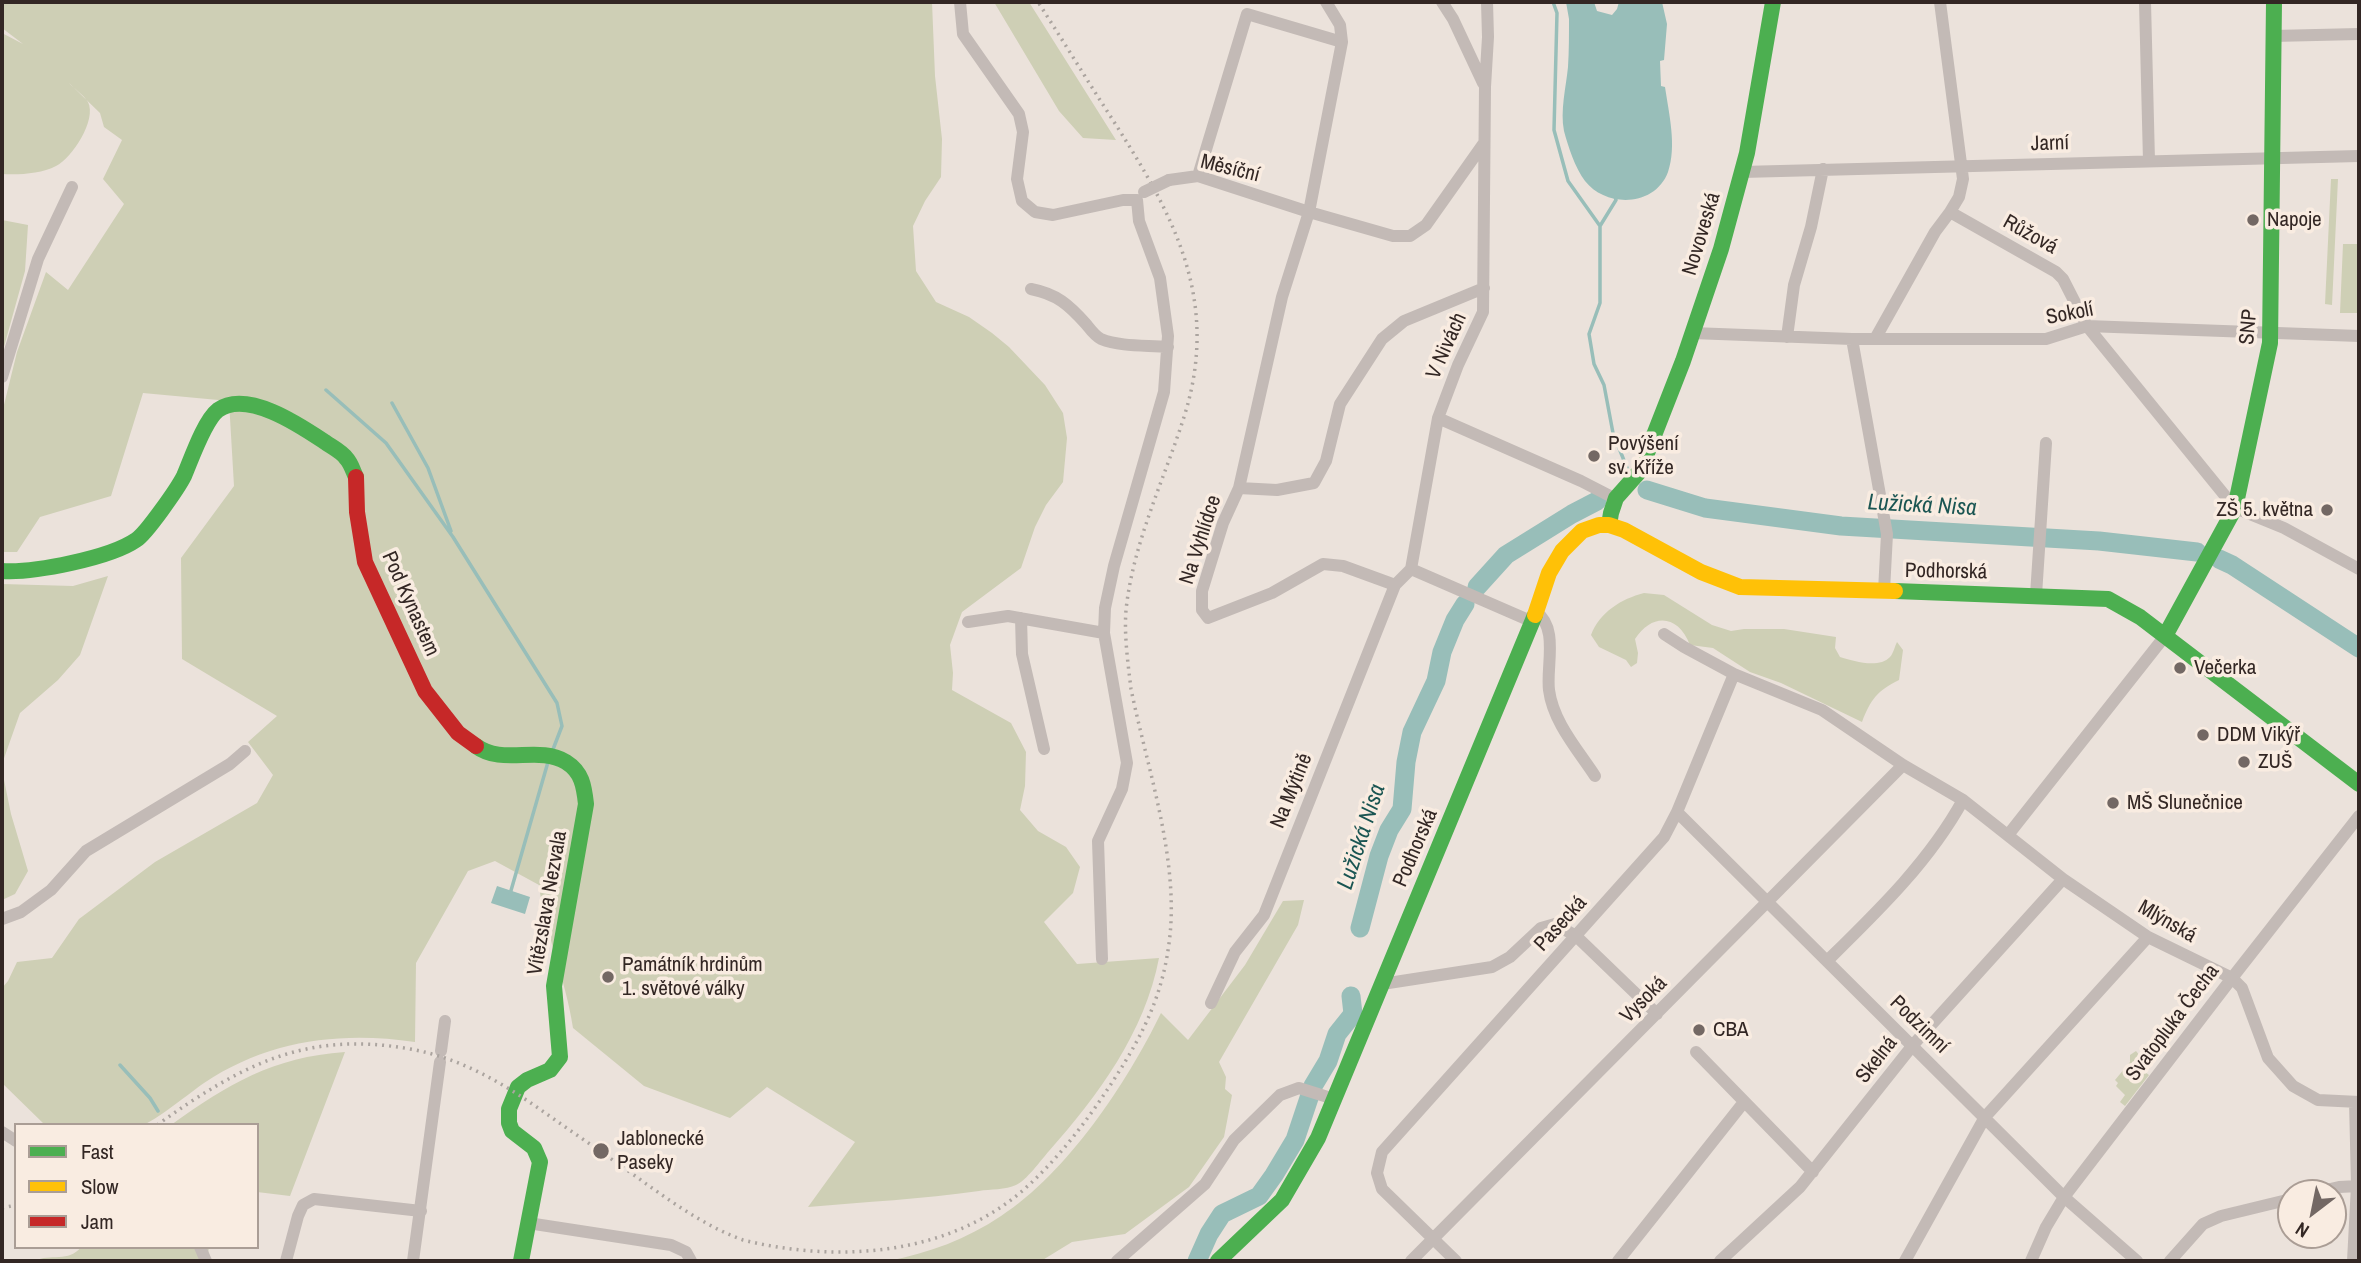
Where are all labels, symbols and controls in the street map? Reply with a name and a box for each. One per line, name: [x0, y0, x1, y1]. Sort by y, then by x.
street label: Jarní: [2030, 131, 2070, 157]
street label: Měsíční: [1198, 149, 1262, 189]
street label: Novoveská: [1677, 190, 1727, 278]
place label: Napoje: [2267, 207, 2322, 233]
street label: Růžová: [1998, 210, 2062, 260]
marker: Napoje: [2245, 212, 2261, 228]
street label: Sokolí: [2044, 297, 2096, 331]
street label: SNP: [2235, 308, 2263, 346]
street label: V Nivách: [1421, 309, 1473, 383]
place label: Povýšení sv. Kříže: [1608, 431, 1679, 481]
marker: Povýšení sv. Kříže: [1586, 448, 1602, 464]
water label: Lužická Nisa: [1867, 489, 1977, 523]
street label: Na Vyhlídce: [1175, 492, 1227, 588]
place label: ZŠ 5. května: [2216, 497, 2313, 523]
marker: ZŠ 5. května: [2319, 502, 2335, 518]
street label: Pod Kynastem: [376, 548, 444, 660]
street label: Podhorská: [1905, 559, 1987, 585]
place label: Večerka: [2194, 655, 2256, 681]
marker: Večerka: [2172, 660, 2188, 676]
place label: DDM Vikýř: [2217, 722, 2300, 748]
marker: DDM Vikýř: [2195, 727, 2211, 743]
place label: ZUŠ: [2258, 749, 2292, 775]
street label: Na Mýtině: [1266, 750, 1318, 832]
marker: ZUŠ: [2236, 754, 2252, 770]
water label: Lužická Nisa: [1332, 781, 1392, 893]
place label: MŠ Slunečnice: [2127, 790, 2243, 816]
marker: MŠ Slunečnice: [2105, 795, 2121, 811]
street label: Podhorská: [1388, 805, 1444, 891]
street label: Vítězslava Nezvala: [523, 829, 573, 977]
street label: Pasecká: [1530, 891, 1592, 957]
street label: Mlýnská: [2133, 895, 2201, 949]
place label: Památník hrdinům 1. světové války: [622, 952, 763, 1002]
street label: Svatopluka Čecha: [2121, 960, 2225, 1086]
marker: Památník hrdinům 1. světové války: [600, 969, 616, 985]
street label: Vysoká: [1615, 971, 1673, 1029]
street label: Podzimní: [1884, 991, 1954, 1059]
place label: CBA: [1713, 1017, 1748, 1043]
marker: CBA: [1691, 1022, 1707, 1038]
street label: Skelná: [1851, 1031, 1903, 1089]
legend: [14, 1123, 259, 1249]
place label: Jablonecké Paseky: [617, 1126, 704, 1176]
text: Fast: [81, 1137, 114, 1166]
marker: Jablonecké Paseky: [591, 1141, 611, 1161]
text: Slow: [81, 1172, 118, 1201]
north arrow: [2277, 1179, 2347, 1249]
text: Jam: [81, 1207, 114, 1236]
text: N: [2290, 1216, 2314, 1244]

